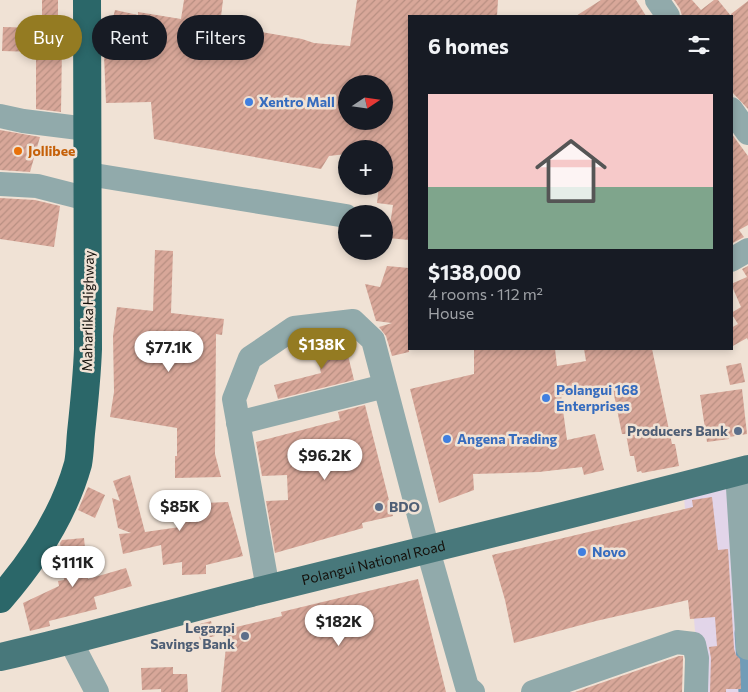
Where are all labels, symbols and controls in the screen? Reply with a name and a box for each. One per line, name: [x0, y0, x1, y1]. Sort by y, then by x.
chip: Buy: [15, 15, 82, 60]
chip: Rent: [92, 15, 167, 60]
chip: Filters: [177, 15, 264, 60]
icon: filters: [685, 31, 713, 59]
text: 6 homes: [428, 33, 509, 58]
north arrow: [338, 75, 392, 130]
map controls: [338, 75, 393, 260]
place label: Xentro Mall: [259, 93, 335, 110]
marker: Xentro Mall: [243, 96, 255, 108]
icon: home: [526, 126, 616, 216]
button: +: [338, 140, 393, 195]
place label: Jollibee: [28, 142, 75, 159]
marker: Jollibee: [12, 145, 24, 157]
button: −: [338, 205, 393, 260]
street label: Maharlika Highway: [78, 250, 97, 372]
text: $138,000: [428, 259, 521, 284]
text: 4 rooms · 112 m²: [428, 284, 543, 303]
text: House: [428, 303, 474, 322]
pin: $138K: [287, 328, 357, 370]
pin: $77.1K: [128, 330, 210, 373]
text: $138K: [299, 334, 345, 353]
text: $77.1K: [146, 337, 193, 356]
place label: Polangui 168 Enterprises: [556, 381, 639, 414]
marker: Polangui 168 Enterprises: [540, 392, 552, 404]
place label: Producers Bank: [627, 422, 728, 439]
marker: Producers Bank: [732, 425, 744, 437]
place label: Angena Trading: [457, 430, 558, 447]
marker: Angena Trading: [441, 433, 453, 445]
pin: $96.2K: [284, 438, 366, 481]
text: $96.2K: [298, 445, 352, 464]
pin: $85K: [150, 490, 210, 532]
text: $85K: [160, 496, 200, 515]
place label: BDO: [389, 498, 420, 515]
marker: BDO: [373, 501, 385, 513]
street label: Polangui National Road: [300, 536, 447, 588]
place label: Novo: [592, 543, 626, 560]
pin: $111K: [38, 546, 108, 588]
marker: Novo: [576, 546, 588, 558]
text: $111K: [52, 552, 94, 571]
pin: $182K: [304, 604, 374, 647]
text: $182K: [316, 611, 362, 630]
place label: Legazpi Savings Bank: [150, 619, 235, 652]
marker: Legazpi Savings Bank: [239, 630, 251, 642]

